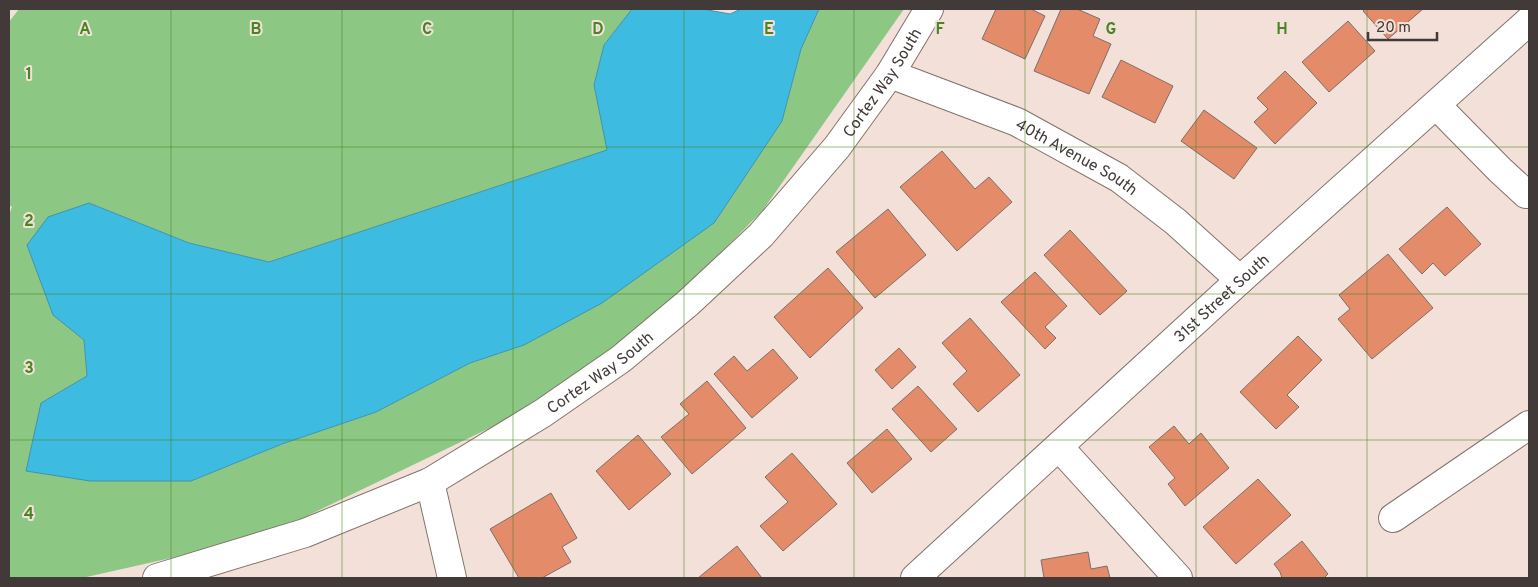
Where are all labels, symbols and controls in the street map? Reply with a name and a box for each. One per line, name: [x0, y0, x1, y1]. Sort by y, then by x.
scale bar: [1368, 10, 1437, 42]
text: 20 m: [1376, 19, 1411, 38]
text: A: [79, 20, 91, 40]
text: B: [250, 20, 262, 40]
text: C: [422, 20, 432, 40]
text: D: [592, 20, 604, 40]
text: E: [764, 20, 774, 40]
text: F: [935, 20, 945, 40]
text: G: [1106, 20, 1116, 40]
text: H: [1276, 20, 1288, 40]
street label: Cortez Way South: [839, 25, 927, 142]
text: 1: [26, 65, 32, 85]
street label: 40th Avenue South: [1012, 115, 1141, 201]
text: 2: [24, 212, 34, 232]
street label: 31st Street South: [1170, 251, 1274, 348]
street label: Cortez Way South: [544, 328, 658, 419]
text: 3: [24, 359, 34, 379]
text: 4: [24, 505, 34, 525]

